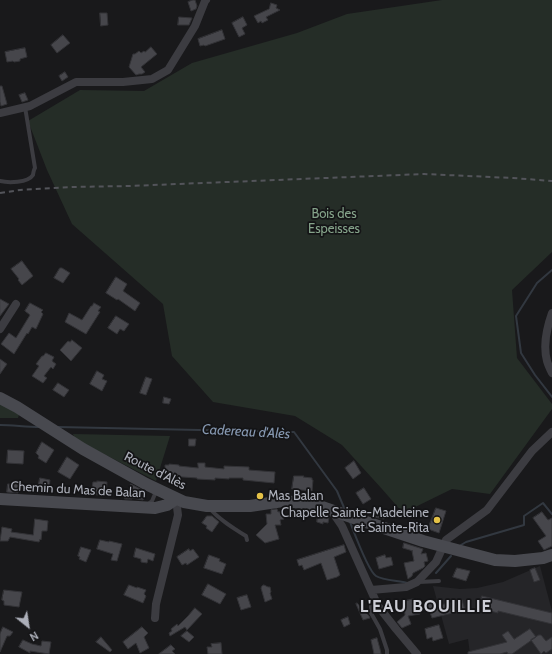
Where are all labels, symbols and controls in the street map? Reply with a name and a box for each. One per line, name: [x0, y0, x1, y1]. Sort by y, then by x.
park label: Bois des Espeisses: [308, 206, 360, 237]
water label: Cadereau d'Alès: [201, 421, 291, 443]
street label: Route d'Alès: [121, 449, 189, 493]
street label: Chemin du Mas de Balan: [10, 479, 146, 501]
place label: Mas Balan: [268, 488, 324, 504]
marker: Mas Balan: [255, 491, 265, 501]
place label: Chapelle Sainte-Madeleine et Sainte-Rita: [281, 505, 429, 536]
marker: Chapelle Sainte-Madeleine et Sainte-Rita: [432, 515, 442, 525]
district label: L'EAU BOUILLIE: [360, 597, 492, 617]
north arrow: [8, 606, 48, 646]
text: N: [27, 628, 41, 644]

